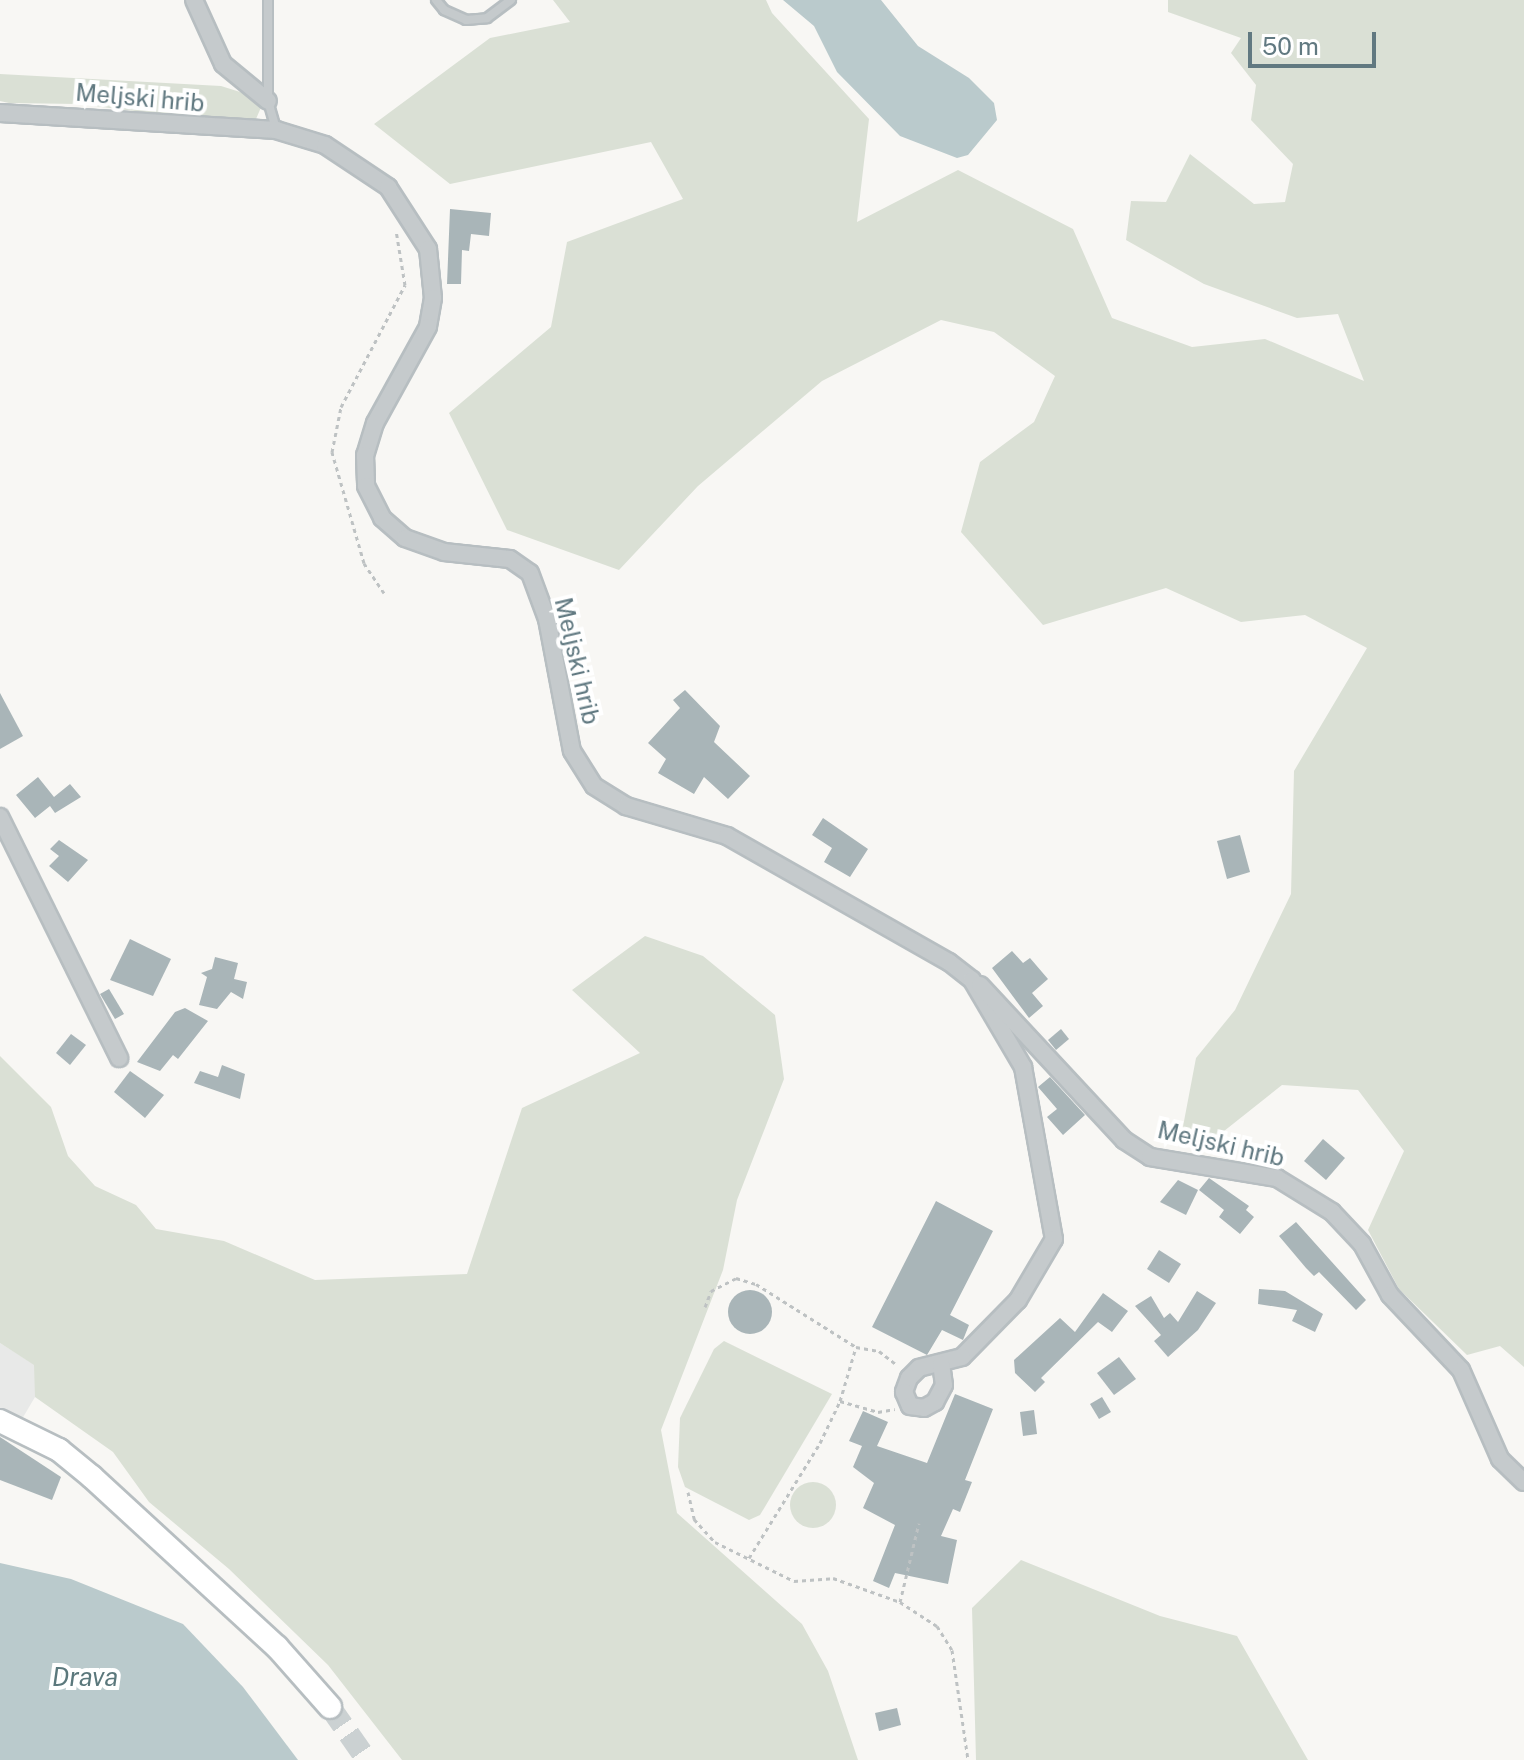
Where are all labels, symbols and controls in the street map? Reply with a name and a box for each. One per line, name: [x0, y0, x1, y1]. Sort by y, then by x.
scale bar: [1252, 16, 1380, 66]
text: 50 m: [1262, 32, 1319, 60]
street label: Meljski hrib: [74, 78, 206, 118]
street label: Meljski hrib: [548, 595, 606, 727]
street label: Meljski hrib: [1155, 1115, 1287, 1173]
water label: Drava: [52, 1661, 118, 1693]

